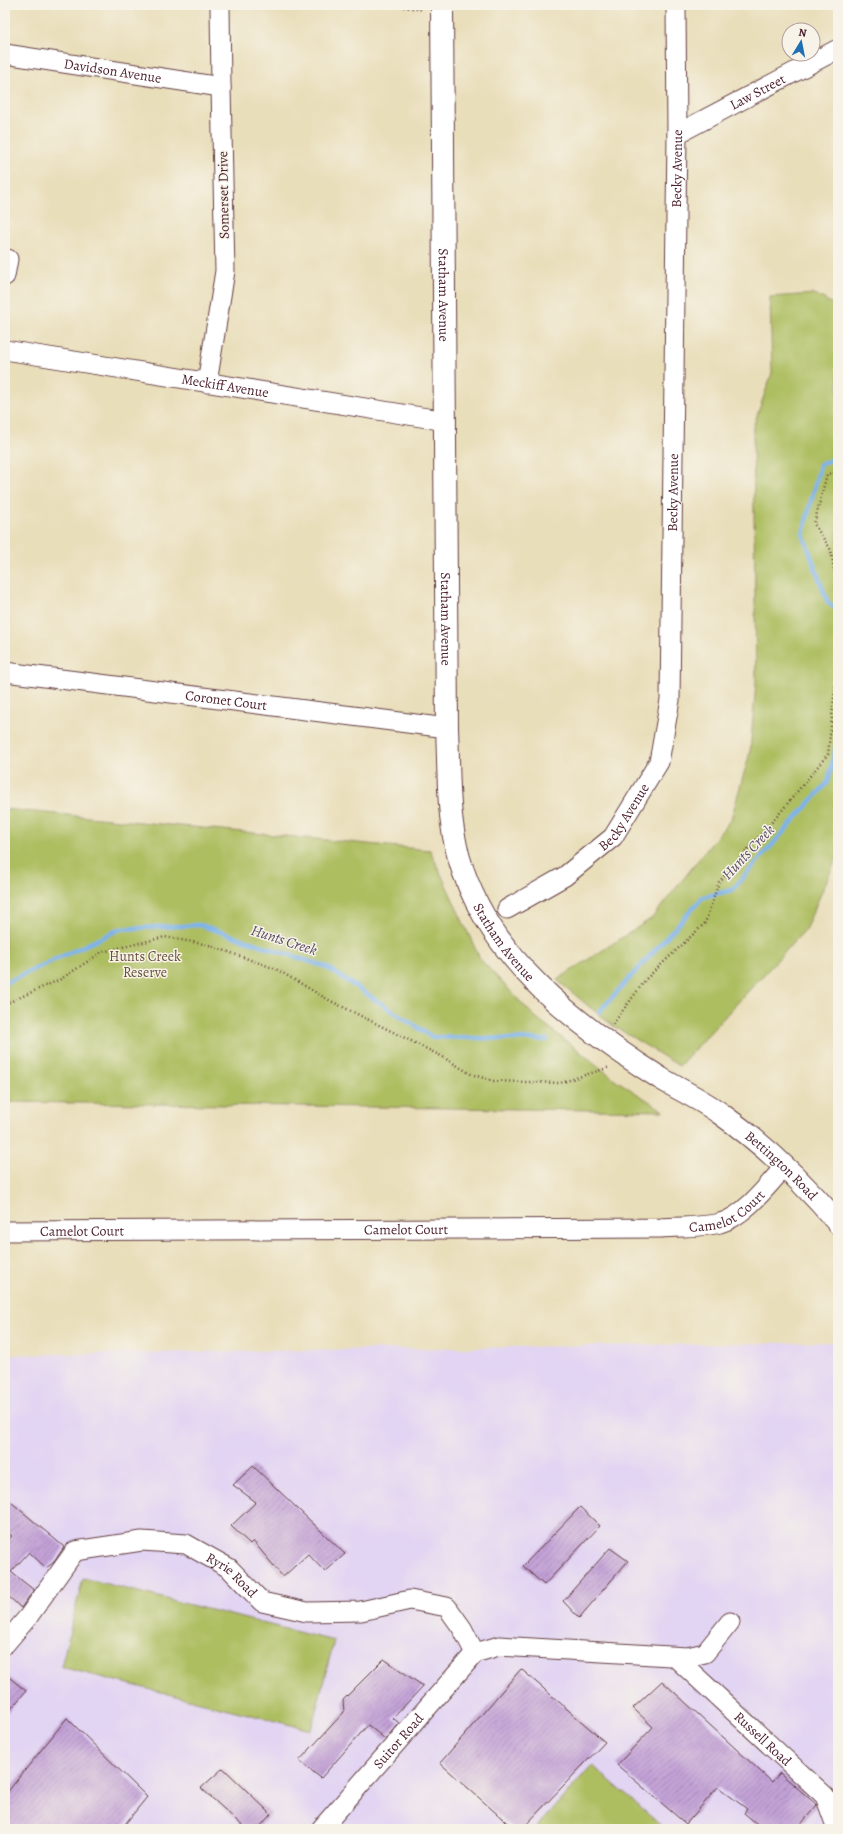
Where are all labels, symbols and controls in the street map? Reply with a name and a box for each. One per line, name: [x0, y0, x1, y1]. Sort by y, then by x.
north arrow: [781, 22, 821, 62]
text: N: [797, 25, 808, 41]
street label: Davidson Avenue: [62, 54, 163, 88]
street label: Law Street: [727, 69, 789, 114]
street label: Becky Avenue: [667, 129, 687, 208]
street label: Somerset Drive: [213, 151, 234, 239]
street label: Statham Avenue: [434, 248, 453, 342]
street label: Meckiff Avenue: [180, 370, 270, 402]
street label: Becky Avenue: [663, 453, 683, 532]
street label: Statham Avenue: [436, 572, 456, 666]
street label: Coronet Court: [184, 686, 268, 715]
street label: Becky Avenue: [594, 780, 654, 855]
water label: Hunts Creek: [717, 820, 779, 884]
street label: Statham Avenue: [468, 900, 539, 986]
water label: Hunts Creek: [248, 920, 320, 960]
park label: Hunts Creek Reserve: [109, 947, 181, 982]
street label: Bettington Road: [741, 1127, 822, 1205]
street label: Camelot Court: [688, 1186, 770, 1237]
street label: Camelot Court: [364, 1220, 448, 1239]
street label: Camelot Court: [40, 1221, 124, 1241]
street label: Ryrie Road: [203, 1548, 262, 1602]
street label: Russell Road: [730, 1707, 796, 1771]
street label: Suitor Road: [369, 1709, 428, 1773]

